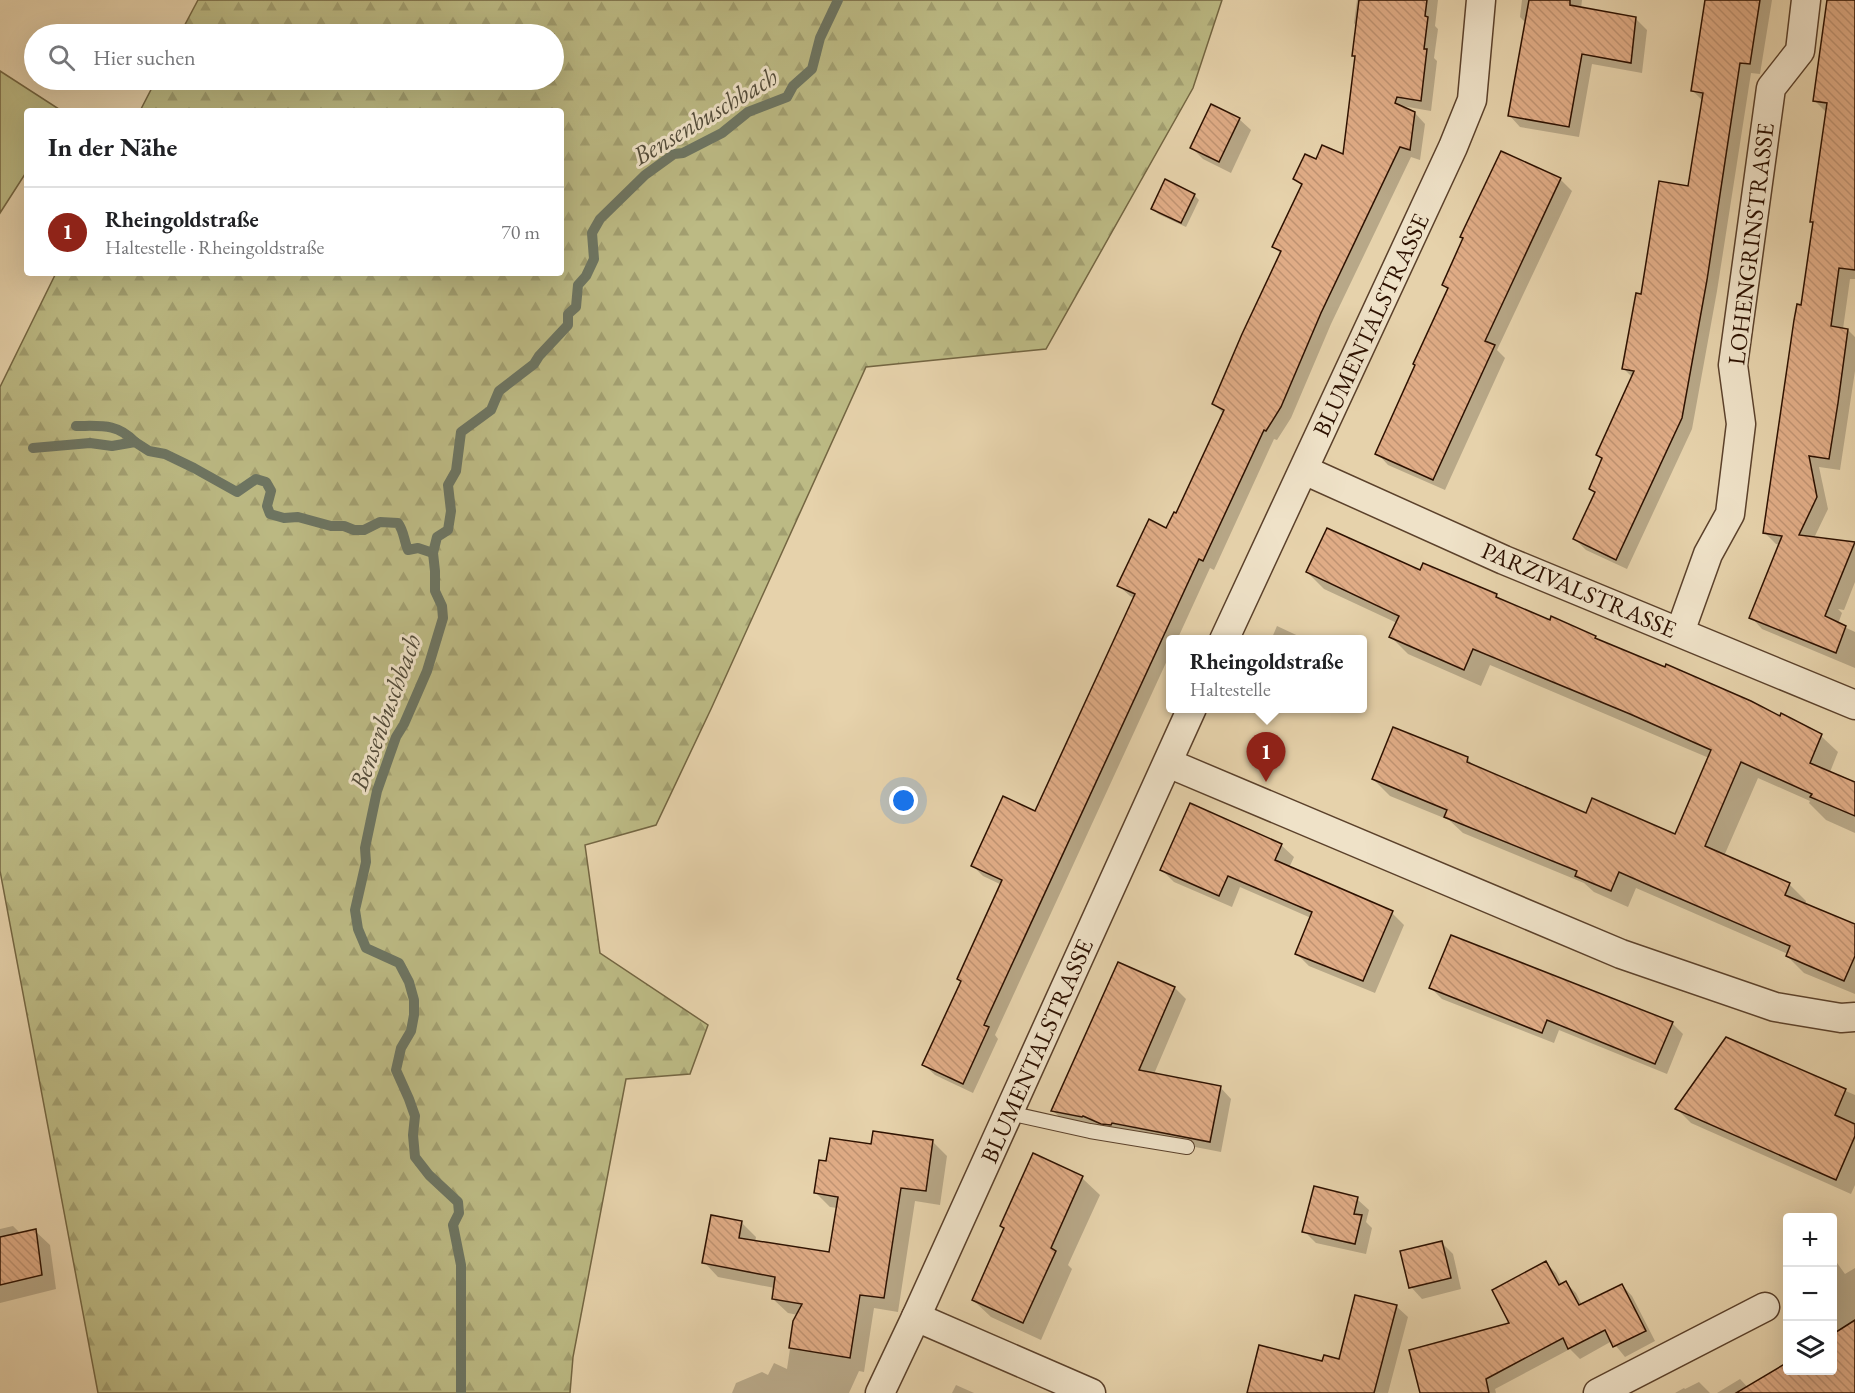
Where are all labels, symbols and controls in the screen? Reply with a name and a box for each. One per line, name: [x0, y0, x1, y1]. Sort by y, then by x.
search box: [24, 24, 564, 90]
icon: search: [45, 41, 78, 74]
text: Hier suchen: [93, 43, 196, 72]
water label: Bensenbuschbach: [625, 59, 784, 173]
street label: LOHENGRINSTRASSE: [1720, 121, 1781, 367]
text: In der Nähe: [48, 130, 177, 164]
text: Rheingoldstraße: [105, 205, 259, 234]
street label: BLUMENTALSTRASSE: [1305, 208, 1436, 441]
text: 1: [62, 219, 73, 245]
text: 70 m: [501, 219, 540, 245]
text: Haltestelle · Rheingoldstraße: [105, 234, 324, 260]
street label: PARZIVALSTRASSE: [1477, 534, 1681, 645]
water label: Bensenbuschbach: [341, 629, 429, 796]
popup: [1166, 635, 1367, 713]
text: Rheingoldstraße: [1190, 647, 1343, 676]
text: Haltestelle: [1190, 676, 1271, 702]
pin: 1: [1246, 732, 1286, 782]
your location: [889, 786, 918, 815]
street label: BLUMENTALSTRASSE: [973, 934, 1100, 1168]
map controls: [1783, 1213, 1837, 1375]
button: +: [1783, 1213, 1837, 1267]
button: −: [1783, 1267, 1837, 1321]
button: layers: [1783, 1321, 1837, 1375]

